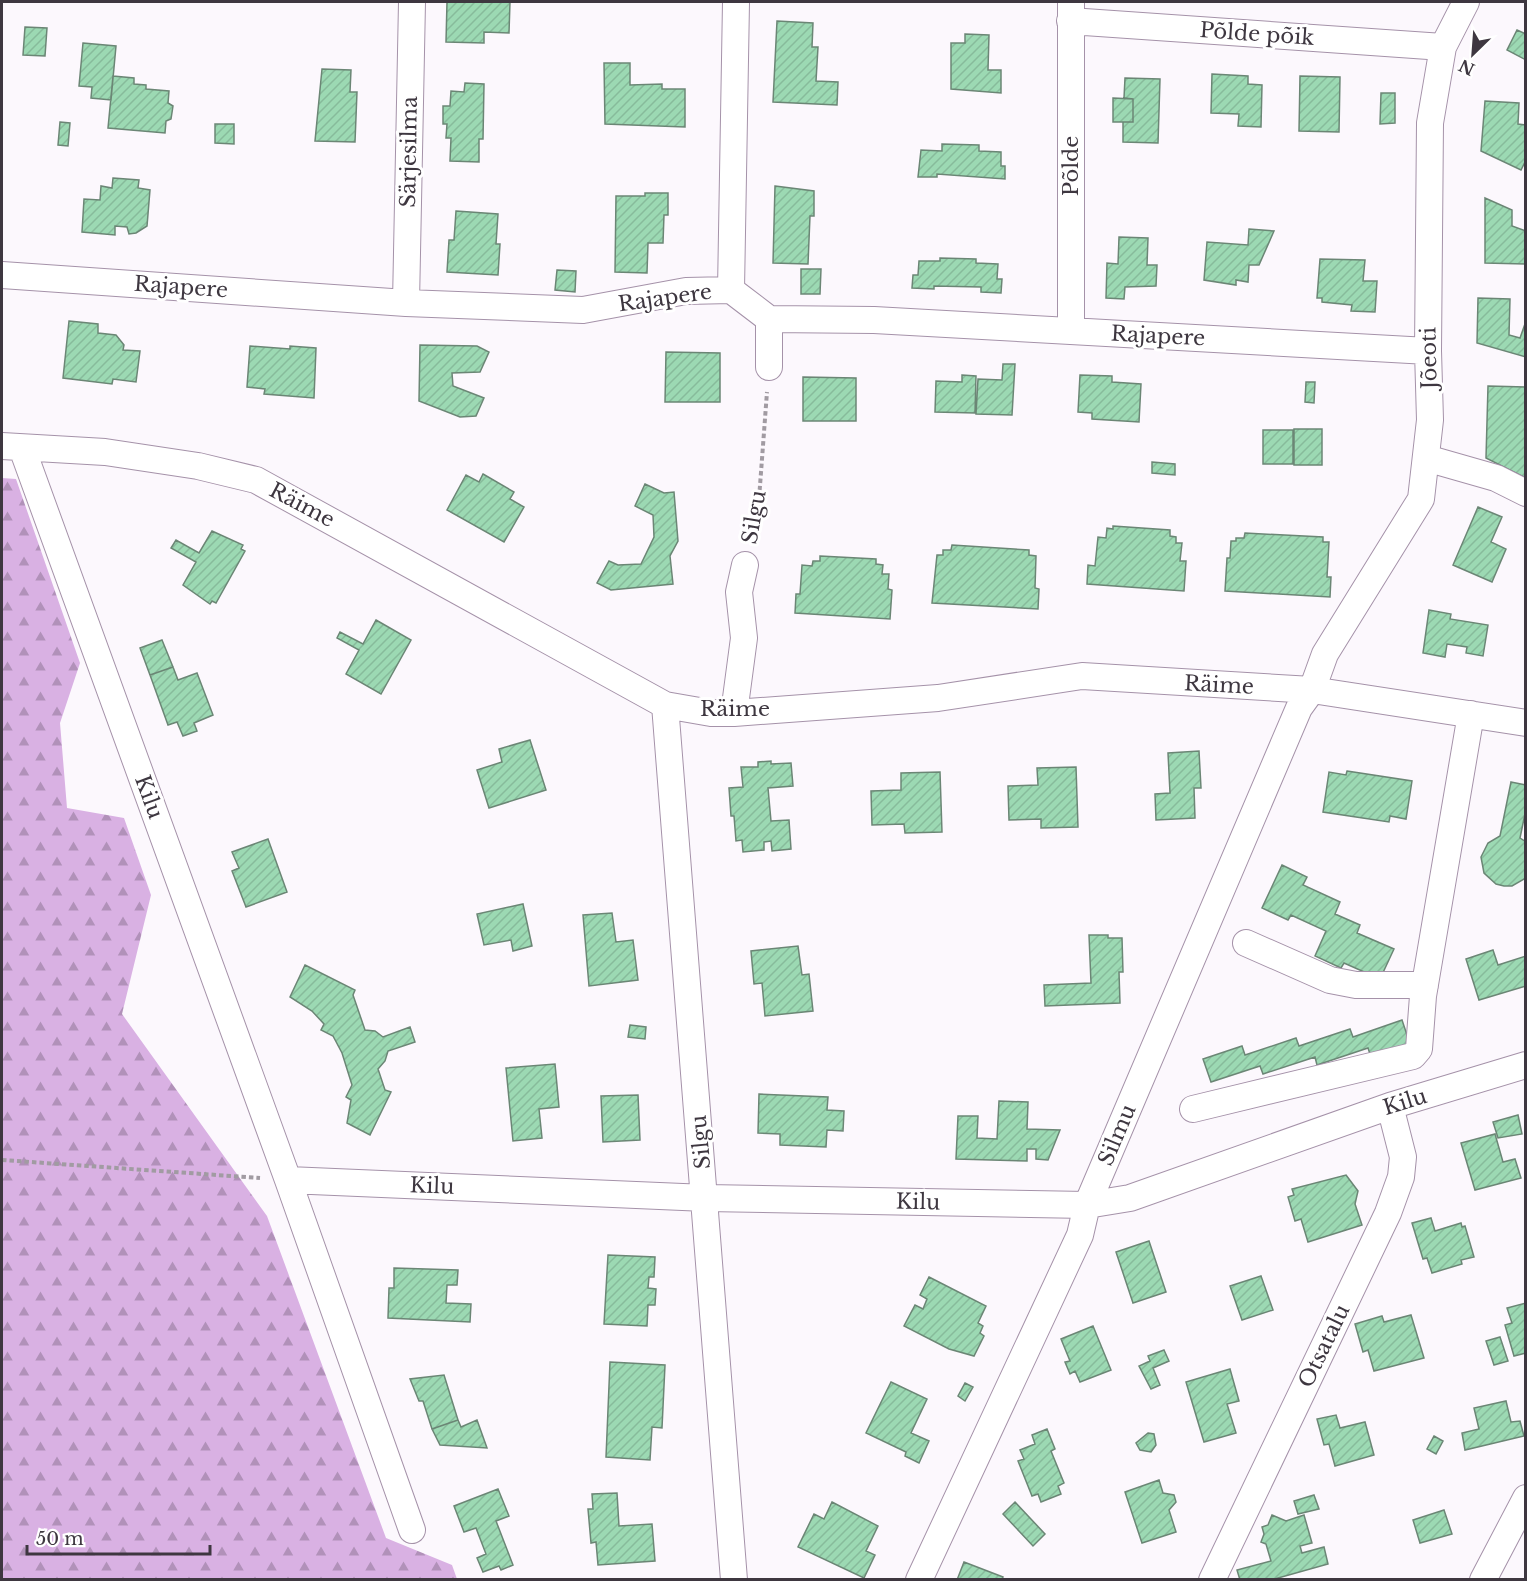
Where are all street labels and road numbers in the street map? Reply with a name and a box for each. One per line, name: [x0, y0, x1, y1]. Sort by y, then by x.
street label: Põlde põik: [1199, 17, 1315, 51]
street label: Särjesilma: [395, 96, 423, 208]
street label: Põlde: [1058, 136, 1084, 196]
street label: Rajapere: [133, 271, 229, 303]
street label: Rajapere: [616, 279, 714, 317]
street label: Rajapere: [1110, 321, 1206, 351]
street label: Jõeoti: [1415, 327, 1443, 392]
street label: Räime: [265, 477, 339, 533]
street label: Silgu: [736, 488, 772, 546]
street label: Räime: [1183, 670, 1255, 700]
street label: Räime: [700, 696, 770, 722]
street label: Kilu: [129, 772, 169, 822]
street label: Kilu: [1380, 1083, 1430, 1121]
street label: Silmu: [1093, 1100, 1141, 1170]
street label: Silgu: [686, 1114, 716, 1170]
street label: Kilu: [409, 1172, 455, 1200]
street label: Kilu: [896, 1189, 940, 1215]
street label: Otsatalu: [1293, 1300, 1355, 1392]

